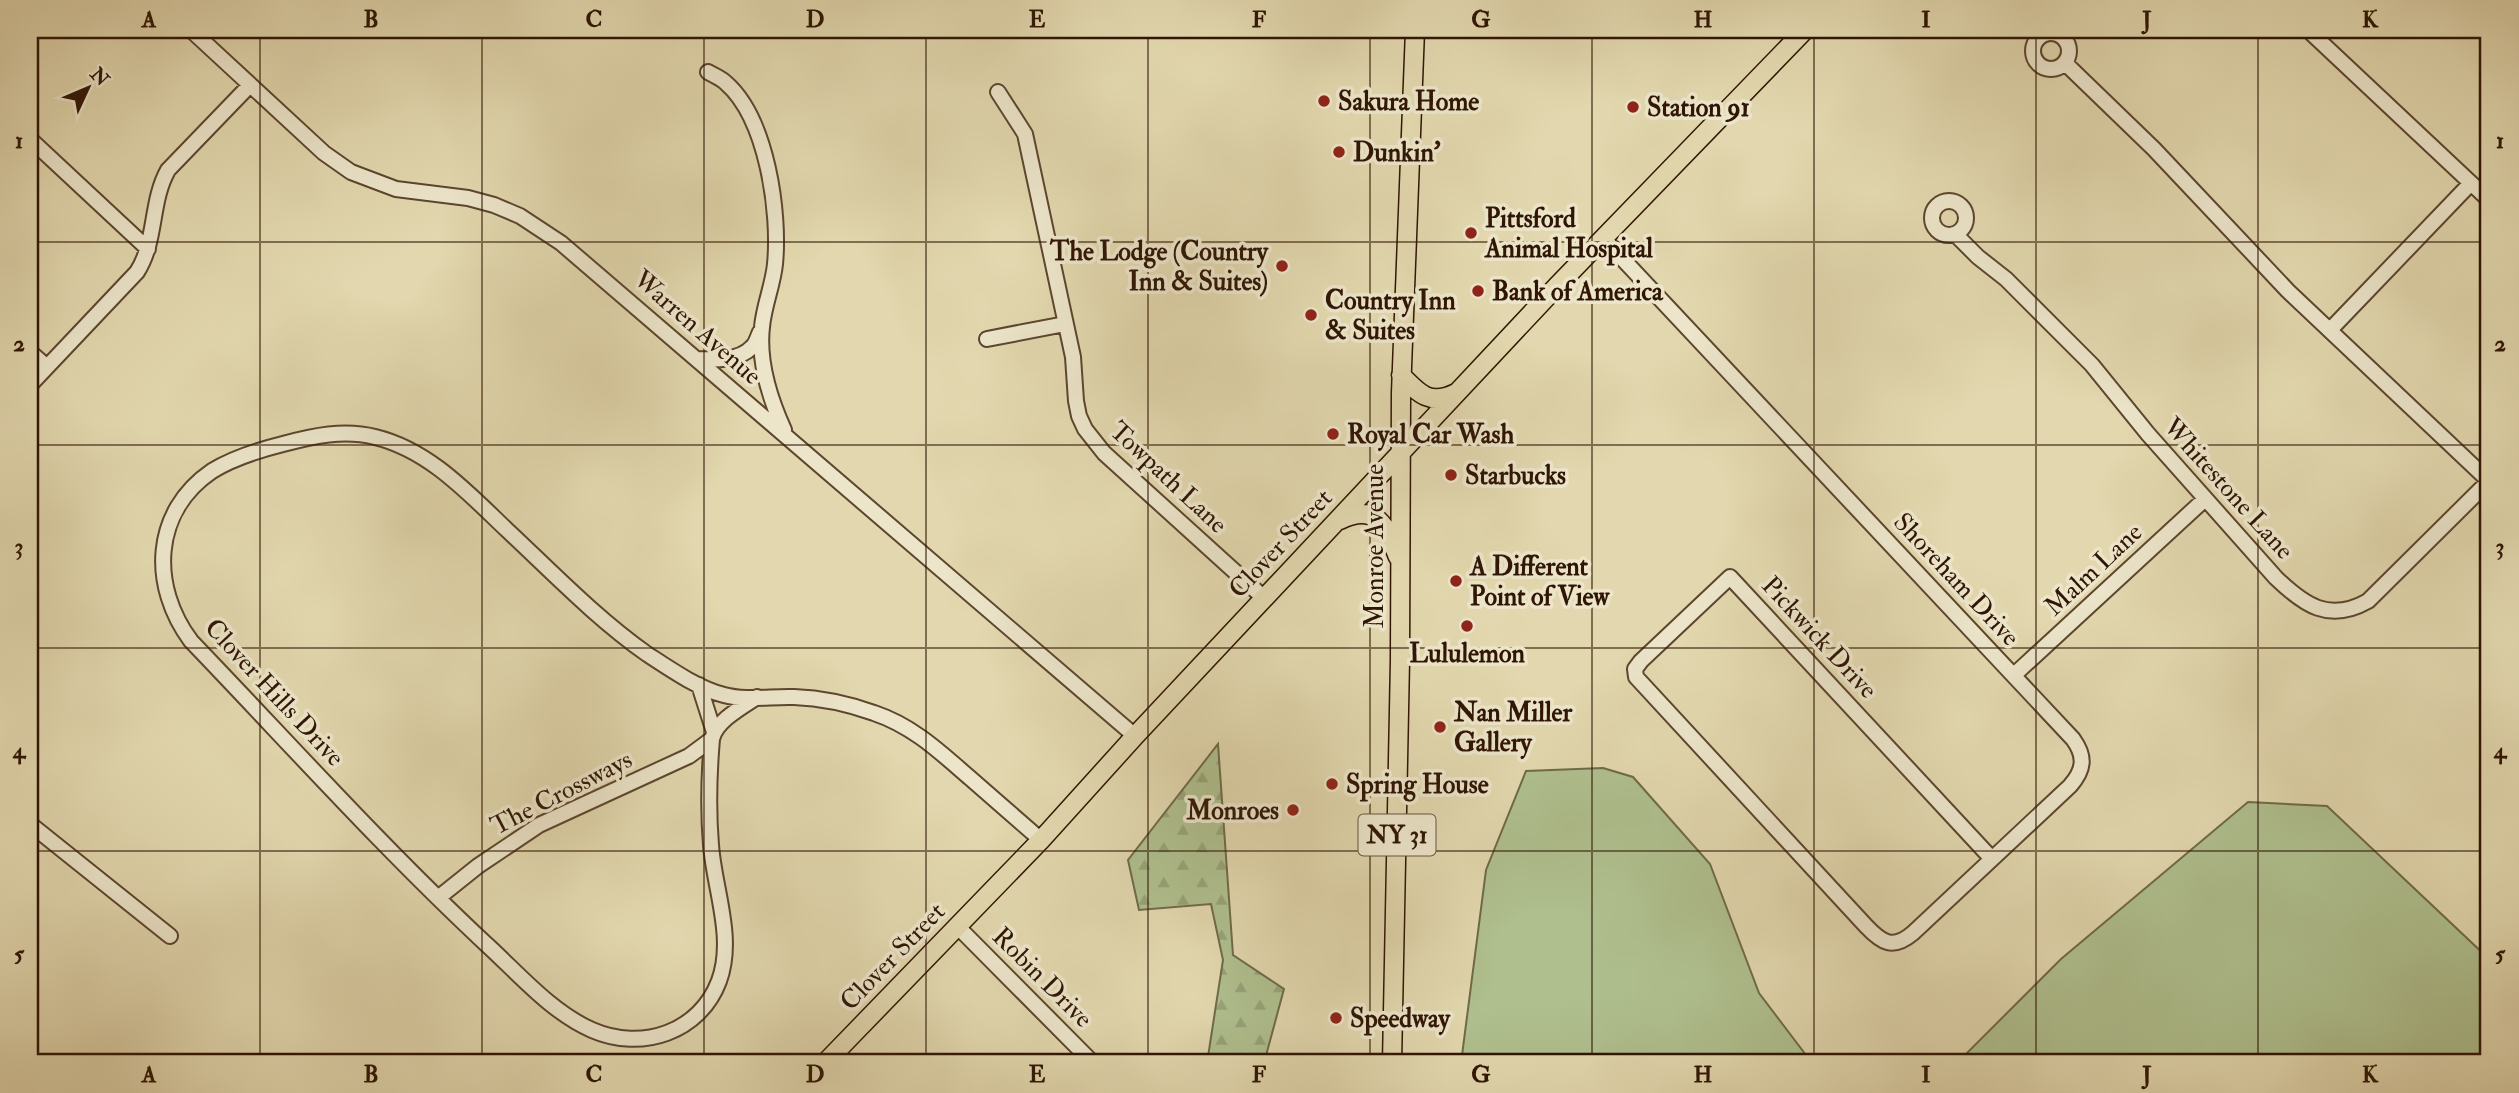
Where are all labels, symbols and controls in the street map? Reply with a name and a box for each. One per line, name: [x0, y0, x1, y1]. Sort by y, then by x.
text: A: [141, 5, 157, 34]
text: B: [363, 5, 379, 34]
text: C: [586, 5, 602, 34]
text: D: [806, 5, 824, 34]
text: E: [1029, 5, 1046, 34]
text: F: [1252, 5, 1267, 34]
text: G: [1471, 5, 1491, 34]
text: H: [1694, 5, 1713, 34]
text: I: [1921, 5, 1931, 34]
text: J: [2141, 5, 2152, 35]
text: K: [2362, 5, 2379, 34]
north arrow: [52, 52, 122, 122]
text: N: [84, 62, 115, 92]
place label: Sakura Home: [1338, 86, 1479, 118]
place label: Station 91: [1647, 92, 1750, 124]
marker: Sakura Home: [1316, 93, 1332, 109]
marker: Station 91: [1625, 99, 1641, 115]
text: 1: [15, 126, 23, 155]
text: 1: [2496, 126, 2504, 155]
place label: Dunkin': [1353, 137, 1441, 169]
marker: Dunkin': [1331, 144, 1347, 160]
place label: Pittsford Animal Hospital: [1484, 203, 1653, 266]
marker: Pittsford Animal Hospital: [1463, 225, 1479, 241]
place label: The Lodge (Country Inn & Suites): [1049, 236, 1270, 298]
marker: The Lodge (Country Inn & Suites): [1274, 258, 1290, 274]
street label: Warren Avenue: [626, 263, 768, 392]
place label: Bank of America: [1492, 276, 1664, 308]
marker: Bank of America: [1470, 283, 1486, 299]
place label: Country Inn & Suites: [1325, 285, 1456, 347]
marker: Country Inn & Suites: [1303, 307, 1319, 323]
text: 2: [13, 329, 25, 358]
text: 2: [2494, 329, 2506, 358]
street label: Whitestone Lane: [2156, 410, 2300, 566]
street label: Towpath Lane: [1102, 415, 1234, 541]
place label: Royal Car Wash: [1347, 419, 1514, 452]
marker: Royal Car Wash: [1325, 426, 1341, 442]
place label: Starbucks: [1465, 460, 1566, 492]
street label: Monroe Avenue: [1359, 464, 1391, 628]
marker: Starbucks: [1443, 467, 1459, 483]
street label: Clover Street: [1222, 482, 1339, 605]
street label: Shoreham Drive: [1886, 506, 2026, 653]
street label: Malm Lane: [2038, 516, 2149, 623]
text: 3: [15, 532, 23, 561]
text: 3: [2496, 532, 2504, 561]
place label: A Different Point of View: [1469, 551, 1610, 613]
street label: Pickwick Drive: [1755, 570, 1884, 705]
marker: A Different Point of View: [1448, 573, 1464, 589]
street label: Clover Hills Drive: [198, 612, 351, 773]
marker: Lululemon: [1459, 618, 1475, 634]
place label: Lululemon: [1409, 638, 1525, 670]
place label: Nan Miller Gallery: [1453, 697, 1572, 760]
marker: Nan Miller Gallery: [1432, 719, 1448, 735]
text: 4: [12, 736, 27, 765]
text: 4: [2493, 736, 2508, 765]
street label: The Crossways: [485, 743, 638, 842]
place label: Spring House: [1346, 769, 1489, 802]
marker: Spring House: [1324, 776, 1340, 792]
place label: Monroes: [1186, 795, 1279, 827]
marker: Monroes: [1285, 802, 1301, 818]
road number: NY 31: [1358, 814, 1436, 856]
street label: Clover Street: [833, 896, 952, 1017]
street label: Robin Drive: [985, 921, 1099, 1035]
text: 5: [14, 939, 25, 968]
text: 5: [2495, 939, 2506, 968]
place label: Speedway: [1350, 1003, 1451, 1036]
marker: Speedway: [1328, 1010, 1344, 1026]
text: A: [141, 1060, 157, 1089]
text: B: [363, 1060, 379, 1089]
text: C: [586, 1060, 602, 1089]
text: D: [806, 1060, 824, 1089]
text: E: [1029, 1060, 1046, 1089]
text: F: [1252, 1060, 1267, 1089]
text: G: [1471, 1060, 1491, 1089]
text: H: [1694, 1060, 1713, 1089]
text: I: [1921, 1060, 1931, 1089]
text: J: [2141, 1060, 2152, 1090]
text: K: [2362, 1060, 2379, 1089]

